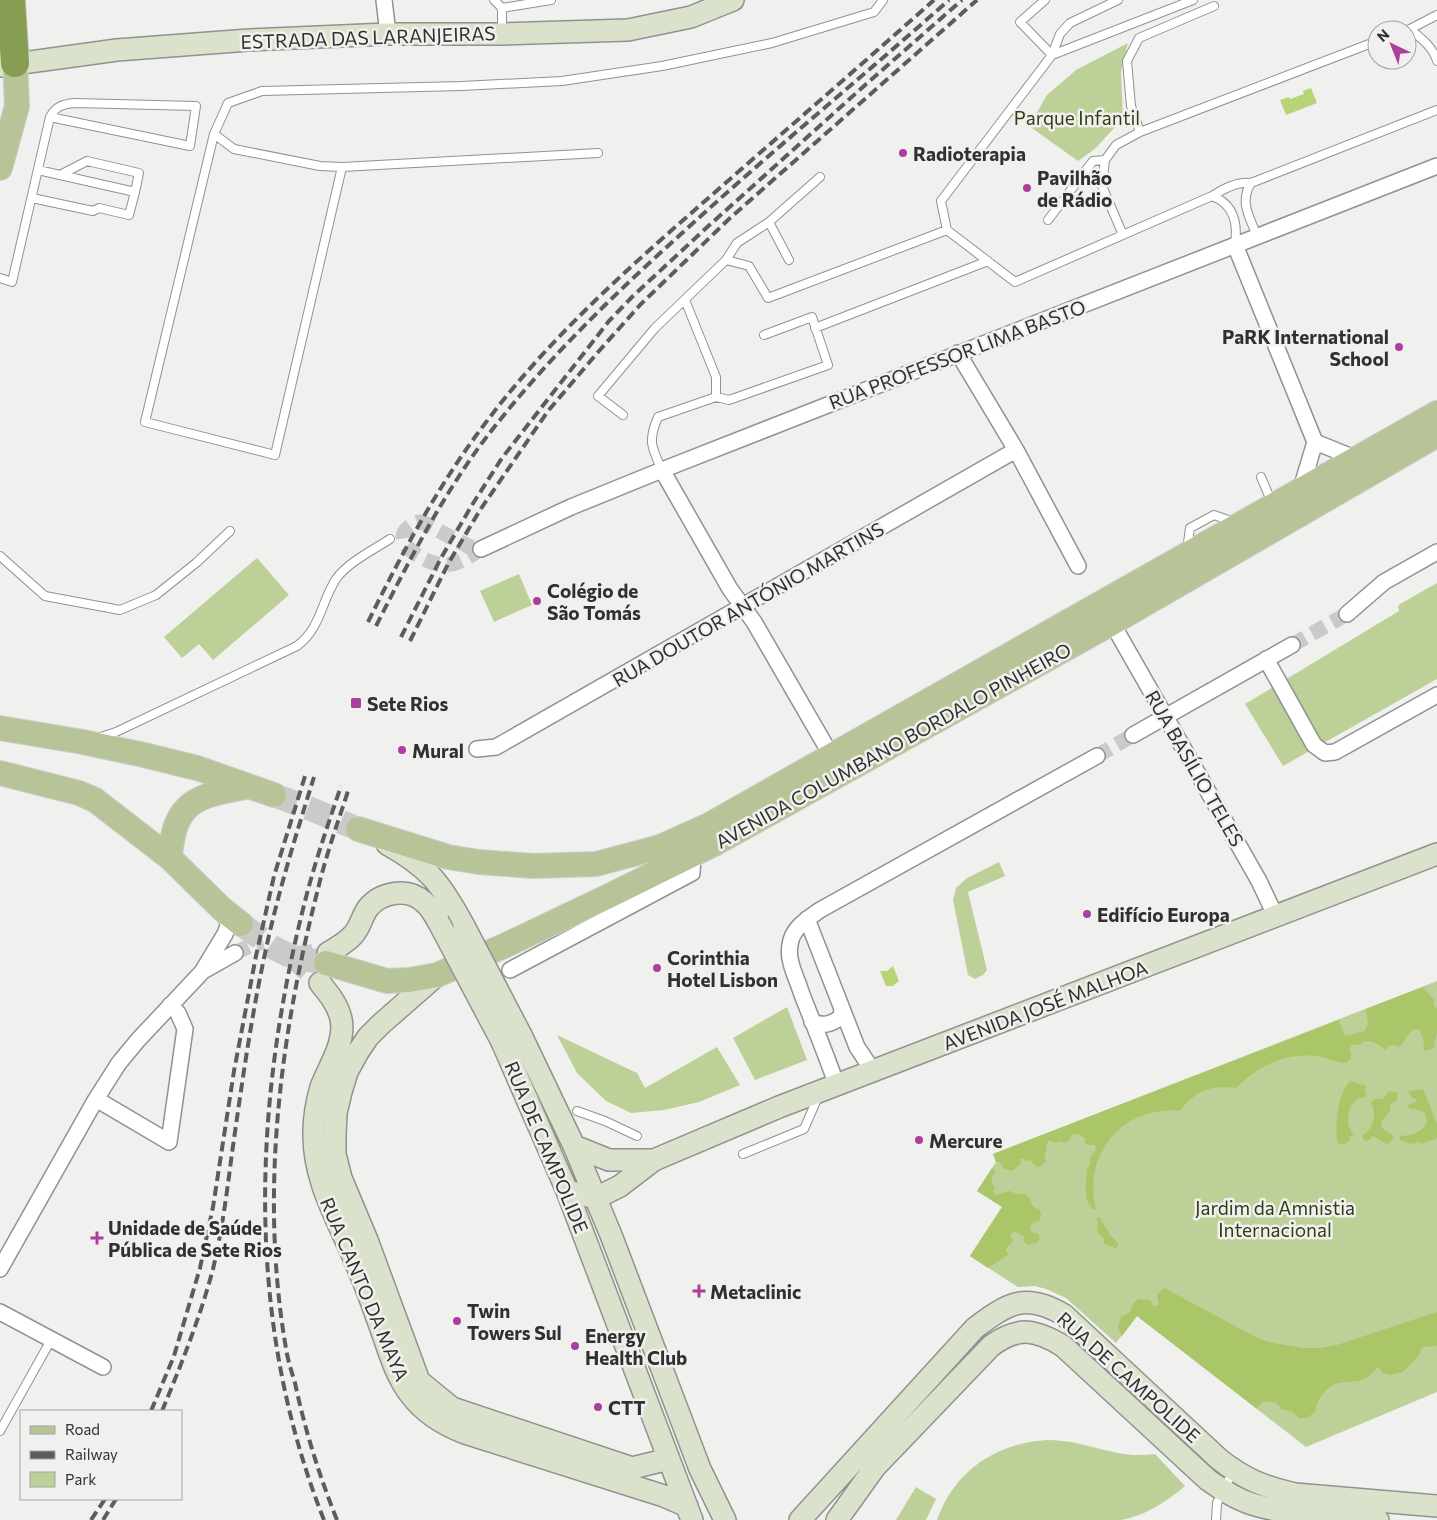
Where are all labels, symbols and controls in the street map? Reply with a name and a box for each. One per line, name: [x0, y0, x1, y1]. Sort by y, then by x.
north arrow: [1367, 20, 1417, 70]
street label: ESTRADA DAS LARANJEIRAS: [240, 21, 496, 53]
text: N: [1373, 25, 1392, 45]
park label: Parque Infantil: [1014, 106, 1140, 129]
place label: Radioterapia: [913, 142, 1026, 165]
marker: Radioterapia: [897, 147, 909, 159]
place label: Pavilhão de Rádio: [1037, 166, 1112, 211]
marker: Pavilhão de Rádio: [1021, 182, 1033, 194]
street label: RUA PROFESSOR LIMA BASTO: [825, 294, 1089, 414]
place label: PaRK International School: [1222, 325, 1389, 370]
marker: PaRK International School: [1393, 341, 1405, 353]
street label: RUA DOUTOR ANTÓNIO MARTINS: [608, 516, 888, 691]
place label: Colégio de São Tomás: [547, 579, 641, 624]
marker: Colégio de São Tomás: [531, 595, 543, 607]
street label: AVENIDA COLUMBANO BORDALO PINHEIRO: [711, 637, 1075, 853]
street label: RUA BASÍLIO TELES: [1141, 686, 1249, 850]
place label: Sete Rios: [367, 692, 449, 715]
marker: Sete Rios: [349, 696, 363, 710]
place label: Mural: [412, 739, 464, 762]
marker: Mural: [396, 744, 408, 756]
place label: Edifício Europa: [1097, 903, 1230, 926]
marker: Edifício Europa: [1081, 908, 1093, 920]
place label: Corinthia Hotel Lisbon: [667, 946, 778, 991]
street label: AVENIDA JOSÉ MALHOA: [939, 955, 1151, 1055]
marker: Corinthia Hotel Lisbon: [651, 962, 663, 974]
street label: RUA DE CAMPOLIDE: [500, 1058, 594, 1236]
place label: Mercure: [929, 1129, 1002, 1152]
marker: Mercure: [913, 1134, 925, 1146]
street label: RUA CANTO DA MAYA: [316, 1194, 414, 1384]
park label: Jardim da Amnistia Internacional: [1195, 1196, 1355, 1241]
place label: Unidade de Saúde Pública de Sete Rios: [108, 1216, 282, 1261]
marker: Unidade de Saúde Pública de Sete Rios: [90, 1231, 104, 1245]
place label: Metaclinic: [710, 1280, 801, 1303]
marker: Metaclinic: [692, 1284, 706, 1298]
place label: Twin Towers Sul: [467, 1299, 562, 1344]
street label: RUA DE CAMPOLIDE: [1053, 1307, 1205, 1447]
marker: Twin Towers Sul: [451, 1315, 463, 1327]
place label: Energy Health Club: [585, 1324, 687, 1369]
marker: Energy Health Club: [569, 1340, 581, 1352]
place label: CTT: [608, 1396, 646, 1419]
marker: CTT: [592, 1401, 604, 1413]
legend: [20, 1410, 182, 1500]
text: Road: [65, 1420, 100, 1438]
text: Railway: [65, 1445, 118, 1463]
text: Park: [65, 1470, 96, 1488]

